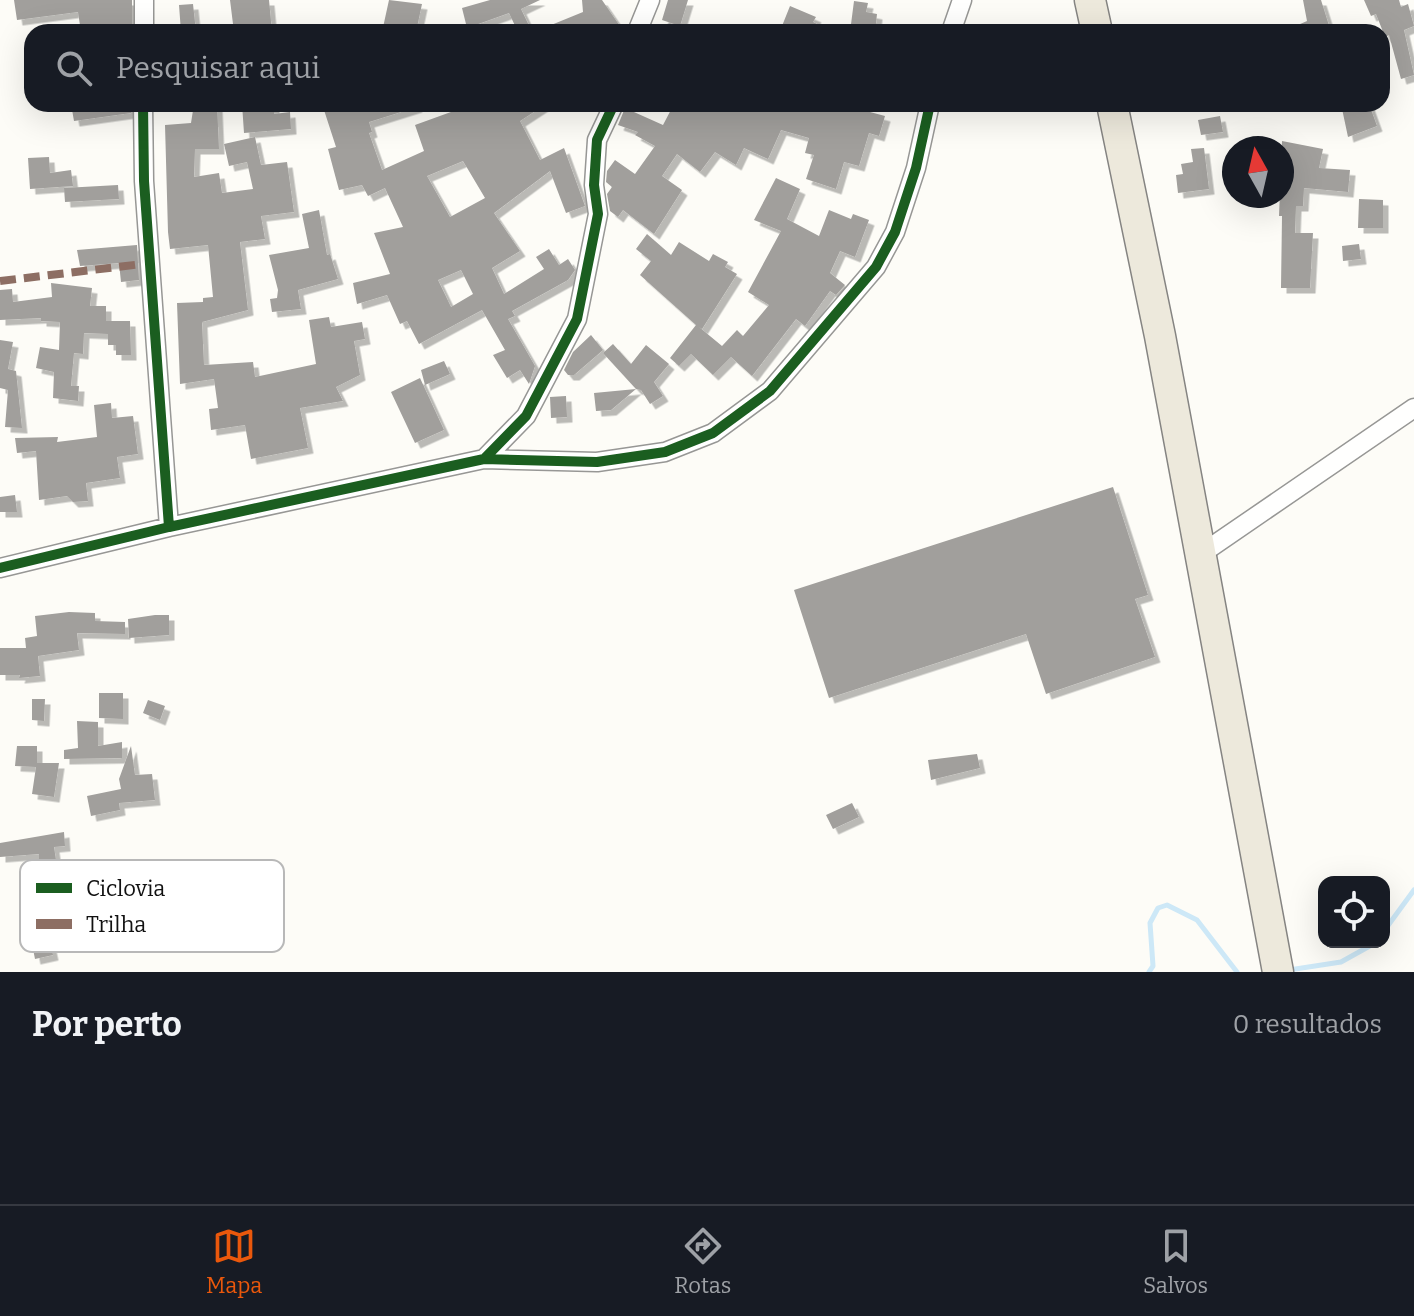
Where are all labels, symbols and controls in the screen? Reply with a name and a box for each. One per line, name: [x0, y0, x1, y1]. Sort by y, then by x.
search box: [24, 24, 1390, 112]
icon: search: [52, 46, 96, 90]
text: Pesquisar aqui: [116, 50, 320, 86]
north arrow: [1222, 136, 1294, 208]
legend: [20, 860, 284, 952]
text: Ciclovia: [86, 875, 165, 902]
map controls: [1318, 876, 1390, 948]
button: locate: [1318, 876, 1390, 948]
text: Trilha: [86, 911, 146, 938]
text: Por perto: [32, 1004, 182, 1045]
text: 0 resultados: [1233, 1009, 1382, 1040]
tab: Mapa: [206, 1224, 262, 1299]
tab: Rotas: [674, 1224, 731, 1299]
tab: Salvos: [1143, 1224, 1208, 1299]

